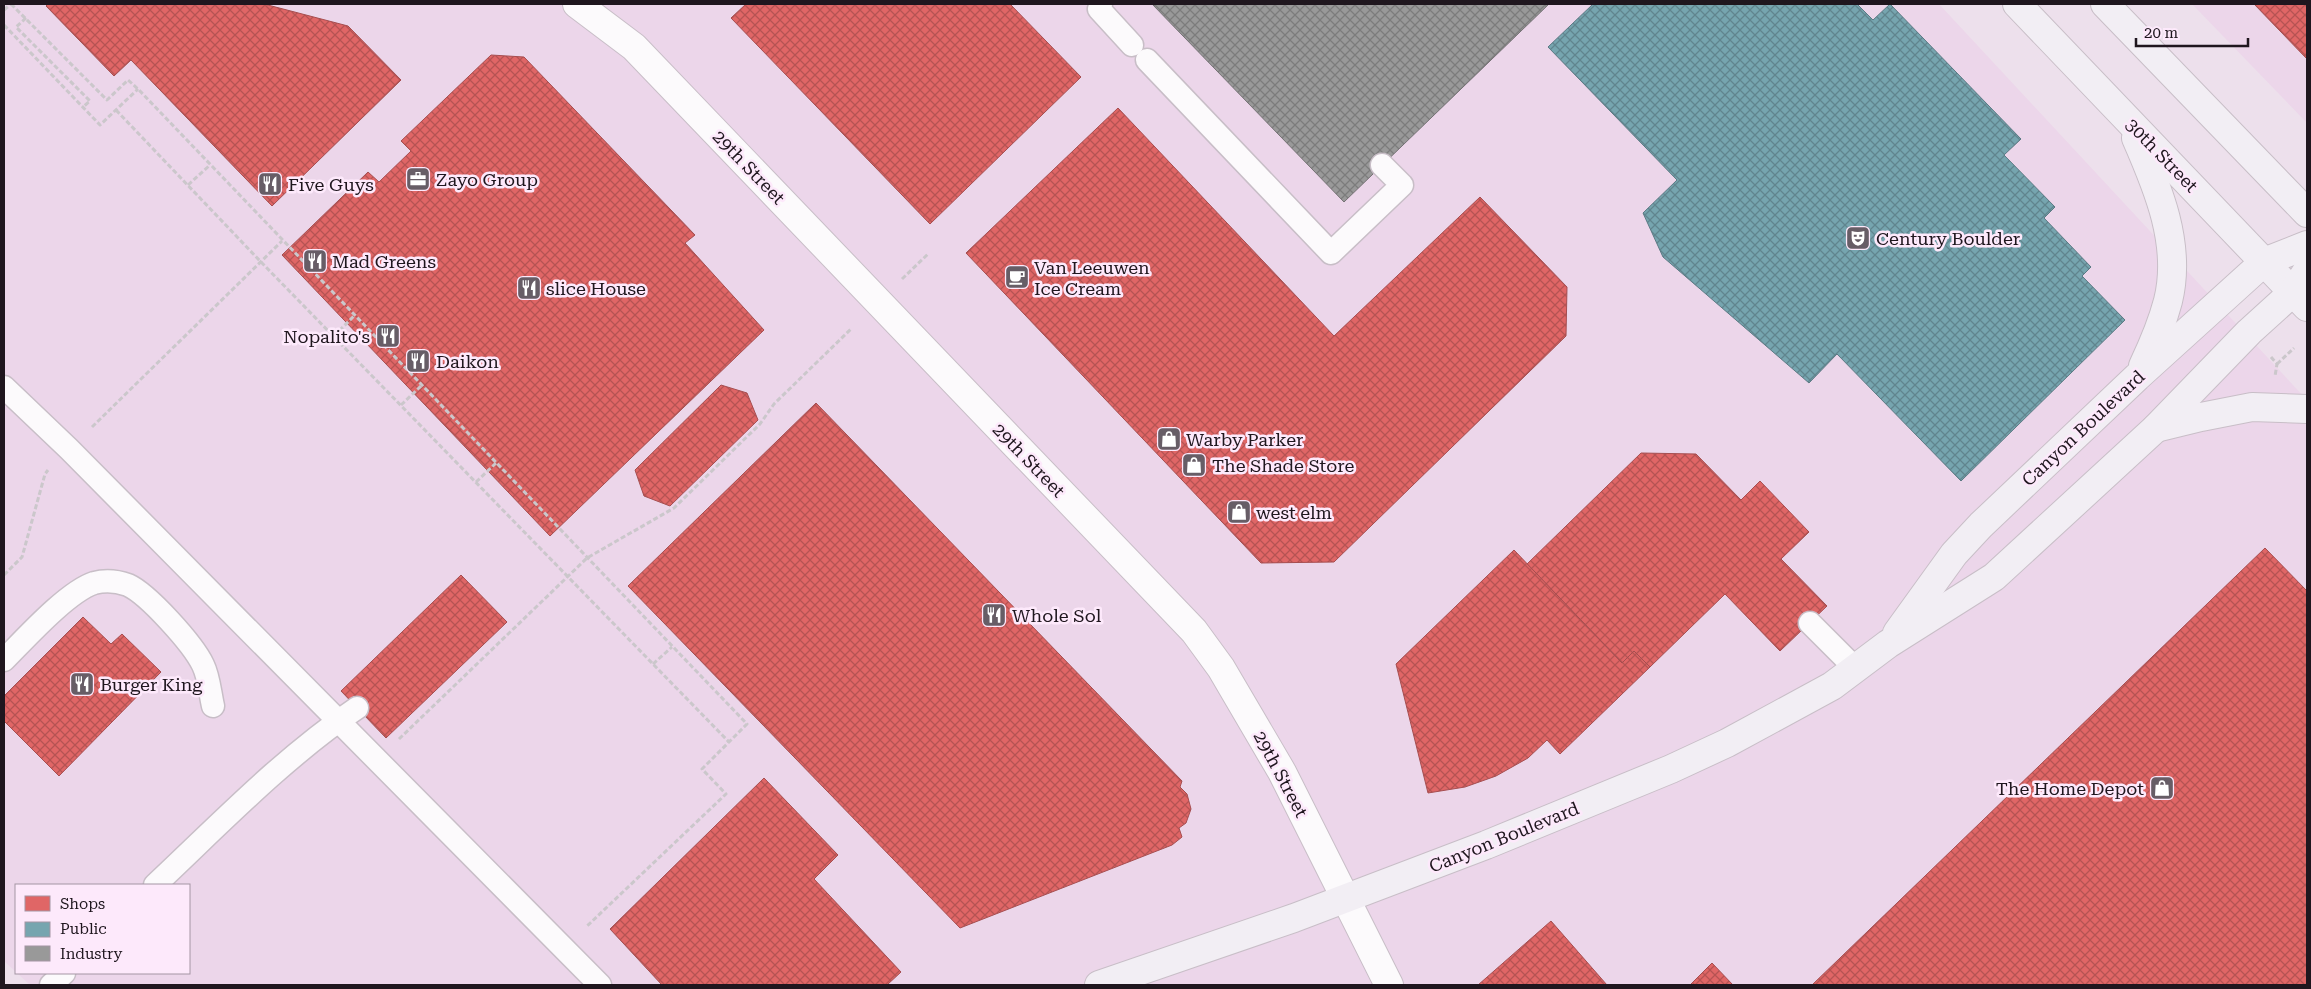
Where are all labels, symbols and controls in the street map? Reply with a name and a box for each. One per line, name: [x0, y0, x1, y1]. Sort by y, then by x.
scale bar: [2136, 15, 2248, 47]
text: 20 m: [2144, 24, 2179, 42]
street label: 30th Street: [2122, 114, 2203, 197]
street label: 29th Street: [709, 126, 790, 209]
office icon: Zayo Group: [405, 166, 431, 192]
place label: Zayo Group: [436, 169, 538, 190]
restaurant icon: Five Guys: [257, 171, 283, 197]
place label: Five Guys: [288, 174, 374, 195]
theatre icon: Century Boulder: [1845, 225, 1871, 251]
place label: Century Boulder: [1876, 228, 2020, 249]
restaurant icon: Mad Greens: [302, 248, 328, 274]
place label: Mad Greens: [332, 251, 436, 272]
place label: Van Leeuwen Ice Cream: [1034, 257, 1150, 299]
cafe icon: Van Leeuwen Ice Cream: [1004, 264, 1030, 290]
restaurant icon: slice House: [516, 275, 542, 301]
place label: slice House: [546, 278, 646, 299]
restaurant icon: Nopalito's: [375, 323, 401, 349]
place label: Nopalito's: [283, 326, 370, 347]
restaurant icon: Daikon: [405, 348, 431, 374]
place label: Daikon: [436, 351, 499, 372]
street label: Canyon Boulevard: [2017, 366, 2149, 490]
street label: 29th Street: [989, 419, 1070, 502]
shop icon: Warby Parker: [1156, 426, 1182, 452]
place label: Warby Parker: [1186, 429, 1304, 450]
shop icon: The Shade Store: [1181, 452, 1207, 478]
place label: The Shade Store: [1212, 455, 1354, 476]
shop icon: west elm: [1226, 499, 1252, 525]
place label: west elm: [1256, 502, 1332, 523]
restaurant icon: Whole Sol: [981, 602, 1007, 628]
place label: Whole Sol: [1012, 605, 1102, 626]
restaurant icon: Burger King: [69, 671, 95, 697]
place label: Burger King: [100, 674, 203, 695]
street label: 29th Street: [1250, 727, 1313, 821]
shop icon: The Home Depot: [2149, 775, 2175, 801]
place label: The Home Depot: [1996, 778, 2144, 799]
street label: Canyon Boulevard: [1426, 797, 1582, 877]
legend: [15, 884, 190, 974]
text: Shops: [60, 895, 105, 913]
text: Public: [60, 920, 107, 938]
text: Industry: [60, 945, 122, 963]

